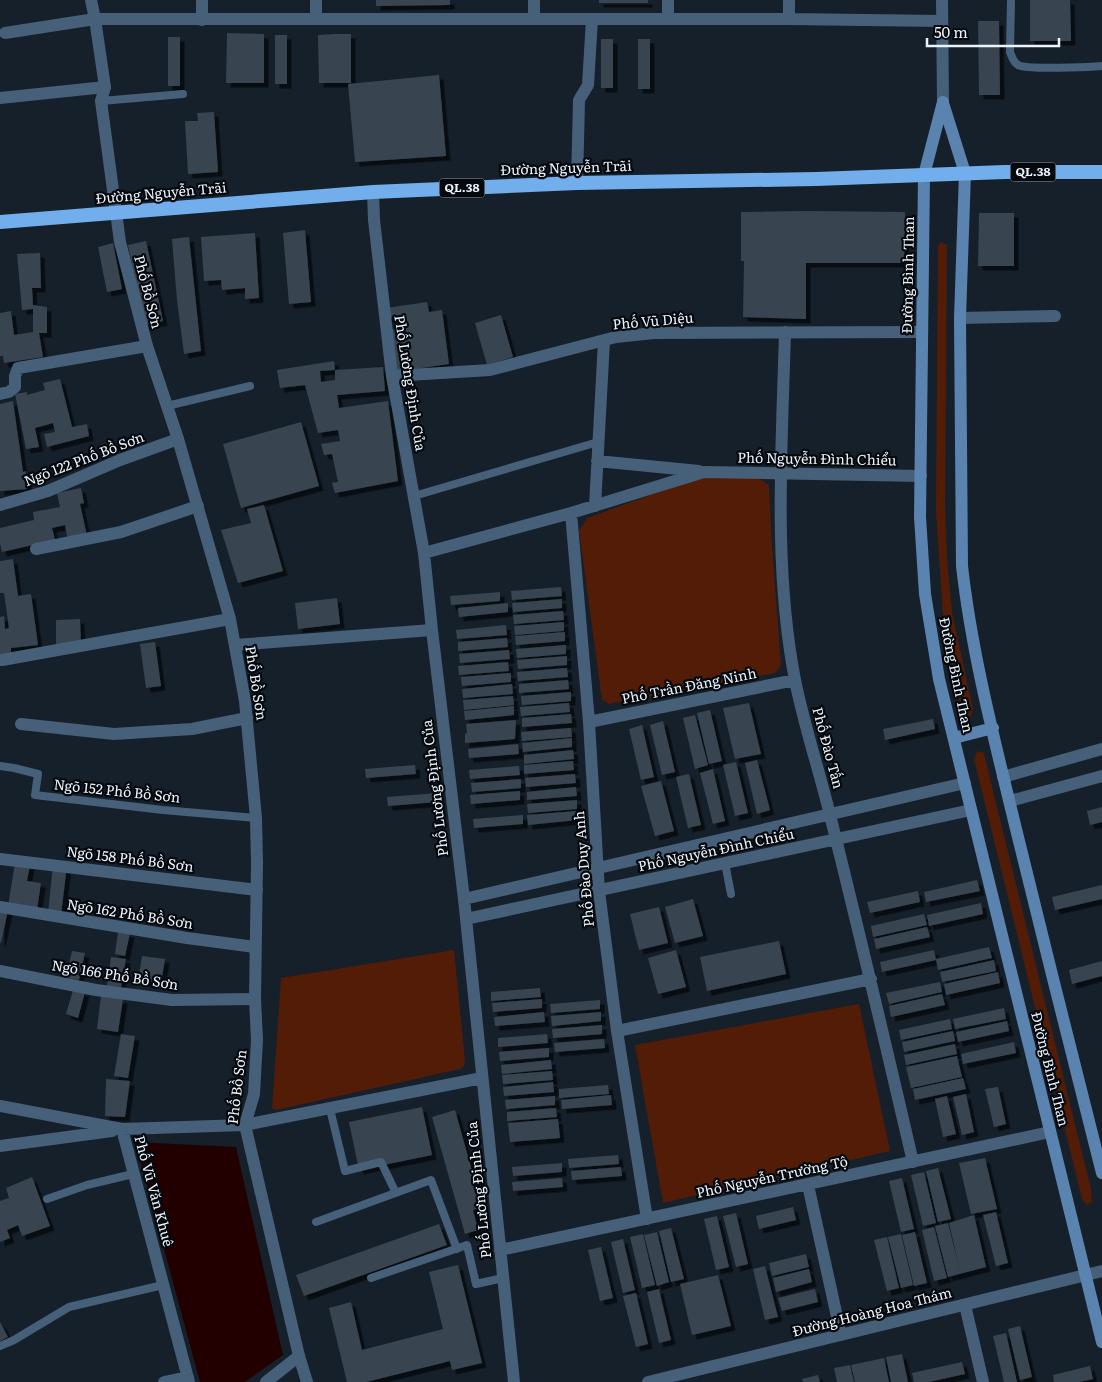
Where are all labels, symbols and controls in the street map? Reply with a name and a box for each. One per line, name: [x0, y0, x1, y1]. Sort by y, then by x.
scale bar: [927, 15, 1060, 47]
text: 50 m: [934, 20, 968, 43]
street label: Đường Nguyễn Trãi: [500, 155, 632, 179]
road number: QL.38: [1010, 162, 1056, 182]
street label: Đường Nguyễn Trãi: [95, 176, 228, 208]
road number: QL.38: [440, 178, 484, 198]
street label: Đường Bình Than: [896, 216, 918, 334]
street label: Phố Bồ Sơn: [130, 253, 168, 331]
street label: Phố Vũ Diệu: [612, 307, 694, 333]
street label: Phố Lương Định Của: [390, 313, 432, 453]
street label: Ngõ 122 Phố Bồ Sơn: [21, 426, 147, 490]
street label: Phố Nguyễn Đình Chiểu: [737, 447, 897, 469]
street label: Đường Bình Than: [935, 615, 979, 734]
street label: Phố Bồ Sơn: [241, 644, 273, 721]
street label: Phố Trần Đăng Ninh: [620, 662, 758, 708]
street label: Phố Đào Tấn: [808, 705, 849, 791]
street label: Phố Lương Định Của: [416, 718, 452, 858]
street label: Ngõ 152 Phố Bồ Sơn: [53, 773, 181, 807]
street label: Phố Đào Duy Anh: [568, 810, 598, 928]
street label: Phố Nguyễn Đình Chiểu: [636, 823, 796, 875]
street label: Ngõ 158 Phố Bồ Sơn: [65, 840, 195, 876]
street label: Ngõ 162 Phố Bồ Sơn: [66, 893, 195, 933]
street label: Ngõ 166 Phố Bồ Sơn: [50, 954, 180, 994]
street label: Đường Bình Than: [1027, 1009, 1075, 1128]
street label: Phố Bồ Sơn: [222, 1048, 251, 1125]
street label: Phố Lương Định Của: [461, 1120, 495, 1260]
street label: Phố Vũ Văn Khuê: [131, 1133, 179, 1249]
street label: Phố Nguyễn Trường Tộ: [694, 1150, 849, 1202]
street label: Đường Hoàng Hoa Thám: [790, 1281, 954, 1341]

